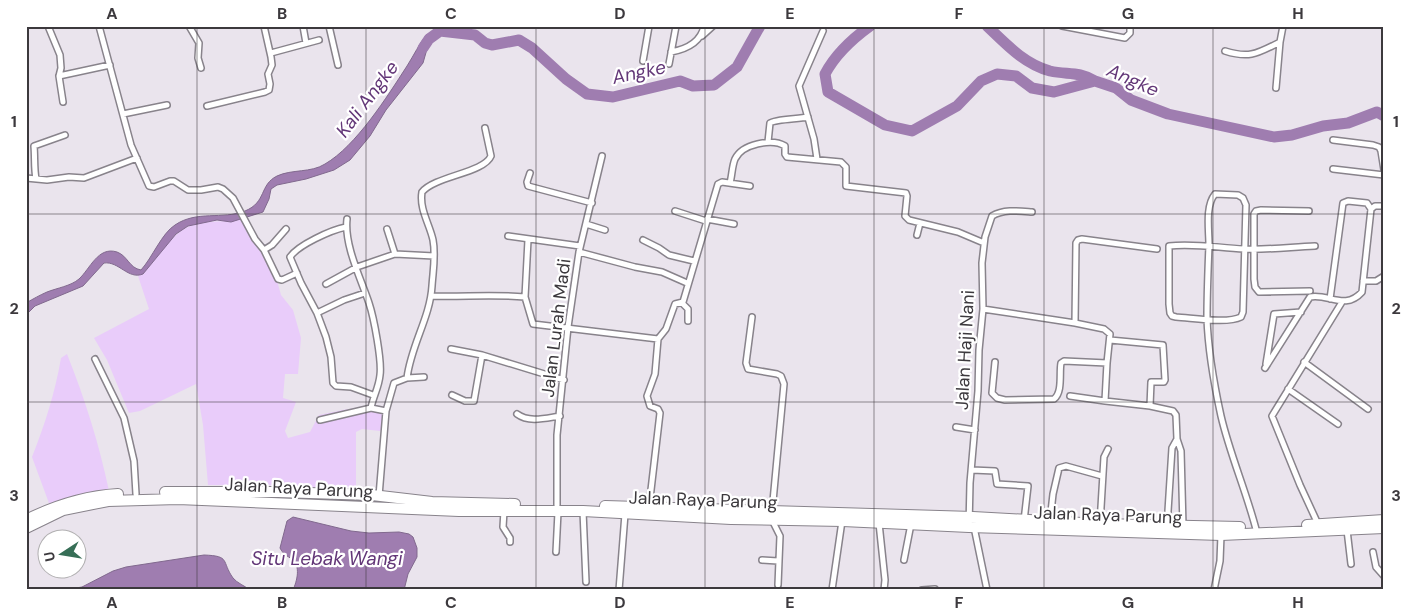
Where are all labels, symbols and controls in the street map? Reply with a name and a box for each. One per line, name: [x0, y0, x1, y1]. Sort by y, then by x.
text: A: [106, 3, 118, 24]
text: B: [277, 3, 287, 24]
text: C: [445, 3, 457, 24]
text: D: [614, 3, 626, 24]
text: E: [785, 3, 795, 24]
text: F: [955, 3, 964, 24]
text: G: [1122, 3, 1134, 24]
text: H: [1292, 3, 1304, 24]
water label: Angke: [609, 54, 668, 90]
water label: Kali Angke: [330, 56, 404, 142]
water label: Angke: [1102, 57, 1163, 102]
text: 1: [11, 111, 17, 132]
text: 1: [1393, 111, 1399, 132]
street label: Jalan Lurah Madi: [536, 257, 576, 399]
street label: Jalan Haji Nani: [950, 289, 980, 411]
text: 2: [9, 298, 19, 319]
text: 2: [1391, 298, 1401, 319]
street label: Jalan Raya Parung: [224, 472, 374, 504]
text: 3: [9, 485, 19, 506]
street label: Jalan Raya Parung: [628, 485, 778, 515]
text: 3: [1391, 485, 1401, 506]
street label: Jalan Raya Parung: [1033, 500, 1183, 530]
north arrow: [38, 528, 88, 578]
water label: Situ Lebak Wangi: [251, 546, 403, 571]
text: U: [39, 550, 59, 563]
text: A: [106, 592, 118, 613]
text: B: [277, 592, 287, 613]
text: C: [445, 592, 457, 613]
text: D: [614, 592, 626, 613]
text: E: [785, 592, 795, 613]
text: F: [955, 592, 964, 613]
text: G: [1122, 592, 1134, 613]
text: H: [1292, 592, 1304, 613]

